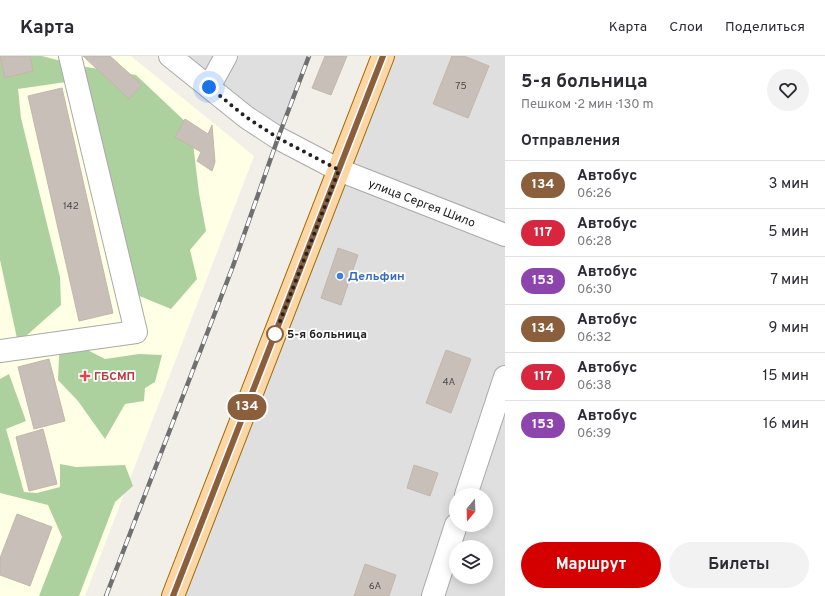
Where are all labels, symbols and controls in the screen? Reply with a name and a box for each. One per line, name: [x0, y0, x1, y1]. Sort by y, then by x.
text: Карта: [20, 16, 74, 40]
text: Карта: [609, 19, 647, 36]
text: Слои: [669, 19, 703, 36]
text: Поделиться: [725, 19, 805, 36]
button: heart: [767, 69, 809, 111]
text: 5-я больница: [521, 70, 648, 94]
your location: [199, 77, 219, 97]
house number: 75: [455, 80, 467, 93]
text: Пешком · 2 мин · 130 m: [521, 97, 654, 113]
text: Отправления: [521, 132, 620, 151]
text: Автобус: [577, 167, 637, 186]
text: 3 мин: [768, 175, 809, 194]
street label: улица Сергея Шило: [366, 176, 478, 232]
text: 134: [532, 176, 555, 193]
text: 06:26: [577, 186, 612, 202]
house number: 142: [63, 200, 79, 213]
text: Автобус: [577, 215, 637, 234]
text: 5 мин: [768, 223, 809, 242]
text: 117: [534, 224, 552, 241]
text: 06:28: [577, 234, 612, 250]
text: Автобус: [577, 263, 637, 282]
place label: Дельфин: [348, 269, 405, 285]
marker: Дельфин: [335, 271, 345, 281]
text: 7 мин: [770, 271, 809, 290]
text: 153: [532, 272, 554, 289]
text: 06:30: [577, 282, 612, 298]
text: Автобус: [577, 311, 637, 330]
text: 9 мин: [769, 319, 809, 338]
text: 134: [532, 320, 555, 337]
marker: 5-я больница: [266, 325, 284, 343]
place label: 5-я больница: [287, 327, 367, 343]
text: 06:32: [577, 330, 612, 346]
text: Автобус: [577, 359, 637, 378]
text: 15 мин: [763, 367, 809, 386]
text: 117: [534, 368, 552, 385]
place label: ГБСМП: [94, 369, 135, 385]
marker: ГБСМП: [79, 370, 91, 382]
house number: 4А: [443, 376, 456, 389]
text: 06:38: [577, 378, 612, 394]
line badge: 134: [224, 394, 270, 420]
text: 134: [236, 398, 259, 415]
text: Автобус: [577, 407, 637, 426]
text: 16 мин: [763, 415, 809, 434]
text: 153: [532, 416, 554, 433]
text: 06:39: [577, 426, 611, 442]
north arrow: [449, 488, 493, 532]
map controls: [449, 488, 493, 584]
button: layers: [449, 540, 493, 584]
button: Маршрут: [521, 542, 661, 588]
button: Билеты: [669, 542, 809, 588]
house number: 6А: [369, 580, 381, 593]

